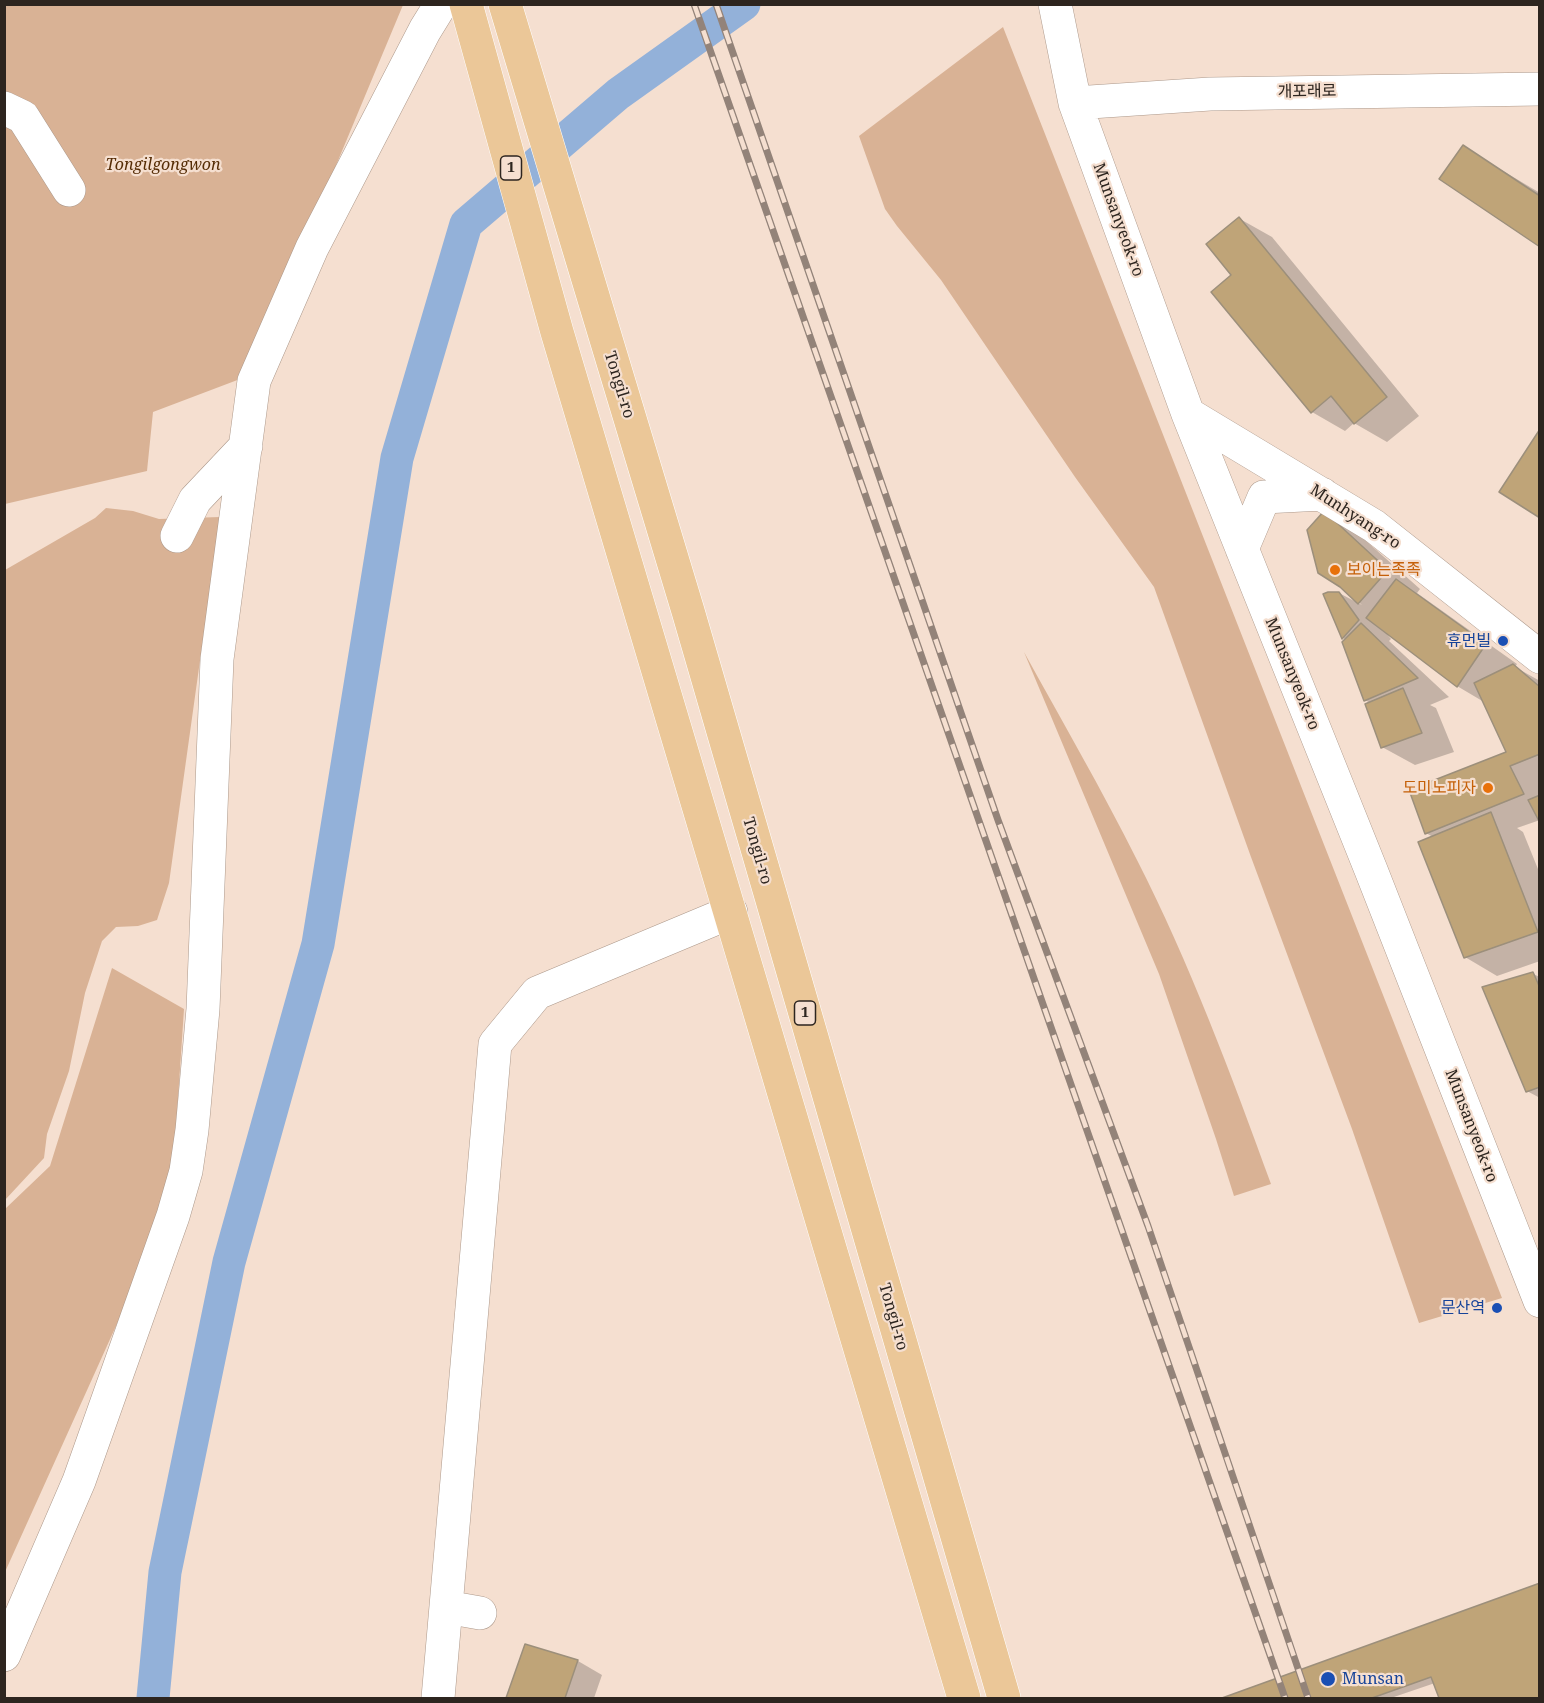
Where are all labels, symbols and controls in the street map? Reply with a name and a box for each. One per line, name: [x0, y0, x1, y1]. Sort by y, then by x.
street label: 개포래로: [1277, 82, 1337, 102]
park label: Tongilgongwon: [105, 155, 221, 175]
road number: 1: [500, 156, 522, 180]
street label: Munsanyeok-ro: [1089, 161, 1147, 279]
street label: Tongil-ro: [600, 349, 638, 421]
street label: Munhyang-ro: [1306, 481, 1404, 553]
place label: 보이는족족: [1347, 560, 1421, 580]
marker: 보이는족족: [1328, 563, 1342, 577]
street label: Munsanyeok-ro: [1261, 615, 1323, 733]
place label: 휴먼빌: [1447, 631, 1491, 651]
marker: 휴먼빌: [1496, 634, 1510, 648]
place label: 도미노피자: [1402, 778, 1476, 798]
marker: 도미노피자: [1481, 781, 1495, 795]
street label: Tongil-ro: [738, 815, 776, 887]
road number: 1: [794, 1001, 816, 1025]
street label: Munsanyeok-ro: [1441, 1067, 1501, 1185]
street label: Tongil-ro: [874, 1281, 912, 1353]
place label: 문산역: [1441, 1298, 1485, 1318]
marker: 문산역: [1490, 1301, 1504, 1315]
place label: Munsan: [1342, 1669, 1404, 1689]
marker: Munsan: [1319, 1670, 1337, 1688]

